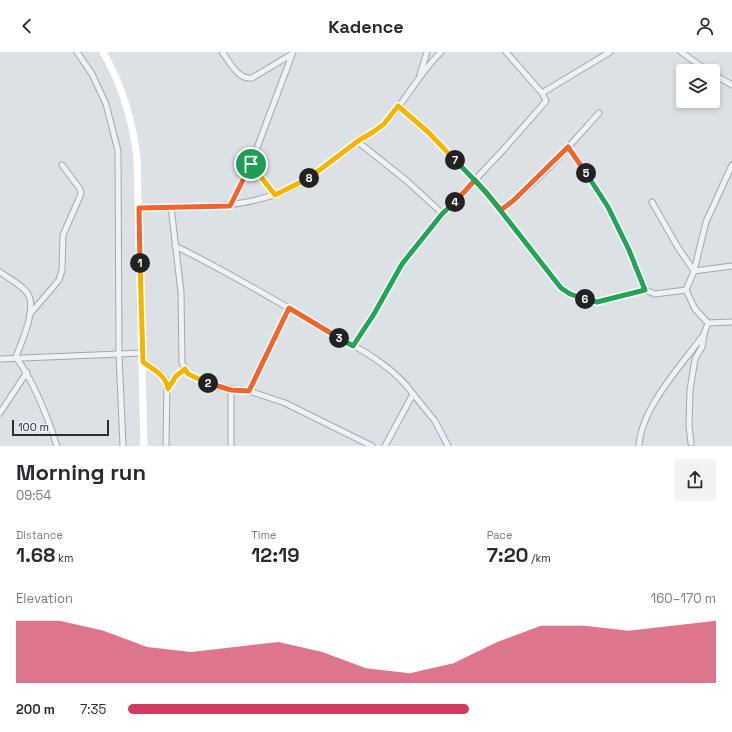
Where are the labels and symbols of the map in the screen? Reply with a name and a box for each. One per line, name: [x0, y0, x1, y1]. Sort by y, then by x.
pin: [234, 147, 268, 181]
pin: 7: [445, 150, 465, 170]
pin: 5: [576, 163, 596, 183]
pin: 8: [299, 168, 319, 188]
pin: 4: [445, 192, 465, 212]
pin: 1: [130, 253, 150, 273]
pin: 6: [575, 289, 595, 309]
pin: 3: [329, 328, 349, 348]
pin: 2: [198, 373, 218, 393]
scale bar: [12, 418, 109, 437]

